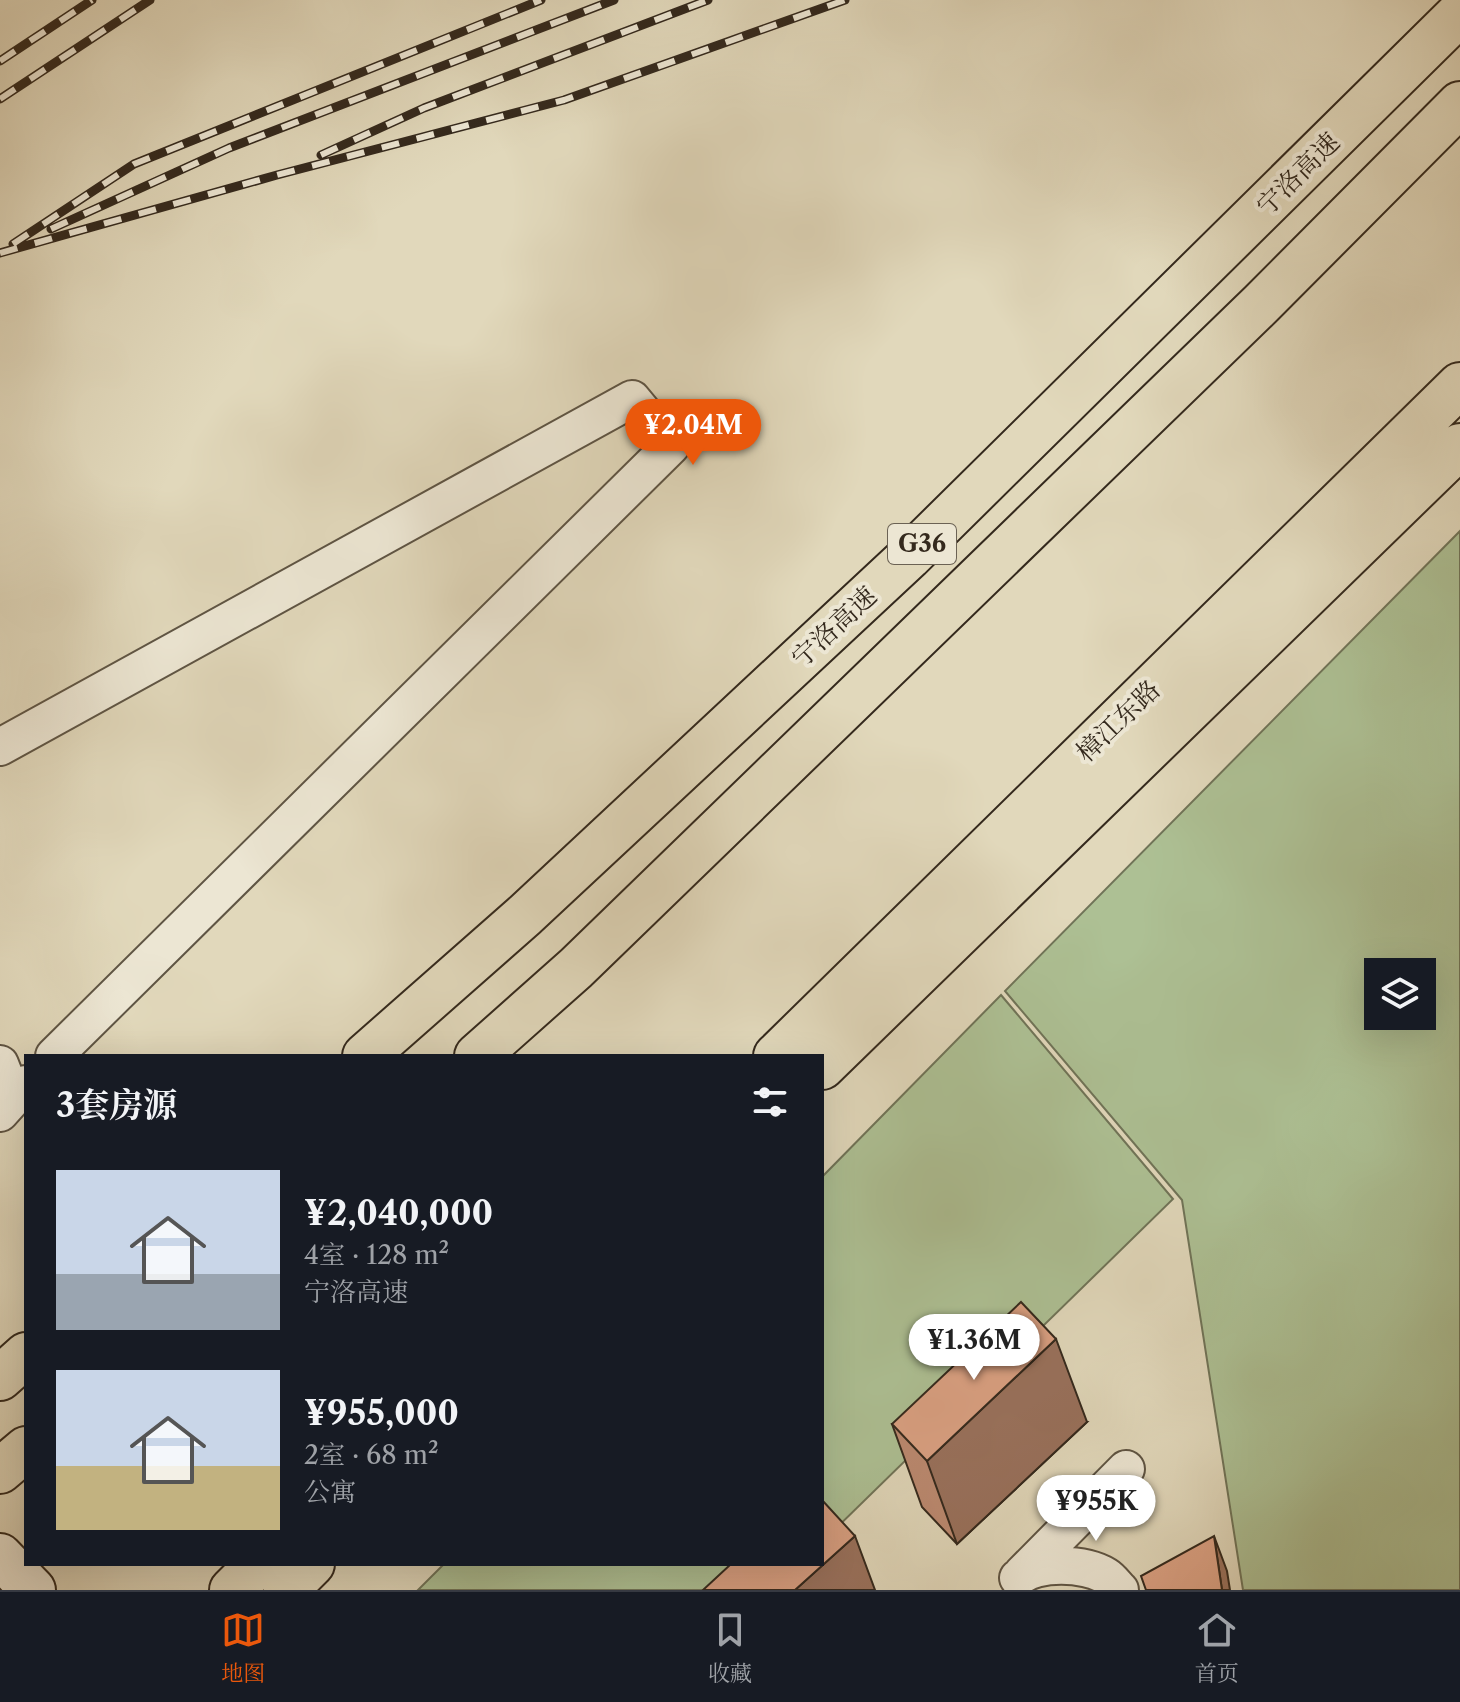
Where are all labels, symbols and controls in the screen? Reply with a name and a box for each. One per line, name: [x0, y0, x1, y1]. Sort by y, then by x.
street label: 宁洛高速: [1250, 126, 1346, 222]
pin: ¥2.04M: [628, 399, 758, 467]
text: ¥2.04M: [643, 409, 743, 441]
road number: G36: [888, 524, 956, 564]
street label: 宁洛高速: [785, 580, 883, 674]
street label: 樟江东路: [1069, 673, 1167, 769]
map controls: [1364, 958, 1436, 1030]
button: layers: [1364, 958, 1436, 1030]
icon: filters: [748, 1080, 792, 1124]
text: 3套房源: [56, 1084, 177, 1126]
text: ¥2,040,000: [304, 1192, 493, 1234]
icon: home: [120, 1202, 216, 1298]
text: 4室 · 128 m²: [304, 1239, 449, 1271]
text: 宁洛高速: [304, 1276, 408, 1308]
pin: ¥1.36M: [909, 1314, 1039, 1382]
text: ¥1.36M: [927, 1324, 1021, 1356]
text: ¥955,000: [304, 1392, 459, 1434]
icon: home: [120, 1402, 216, 1498]
text: 2室 · 68 m²: [304, 1439, 439, 1471]
pin: ¥955K: [1040, 1475, 1152, 1543]
text: 公寓: [304, 1476, 356, 1508]
text: ¥955K: [1055, 1485, 1137, 1517]
tab: 地图: [221, 1608, 265, 1687]
tab: 收藏: [708, 1608, 752, 1687]
tab: 首页: [1195, 1608, 1239, 1687]

